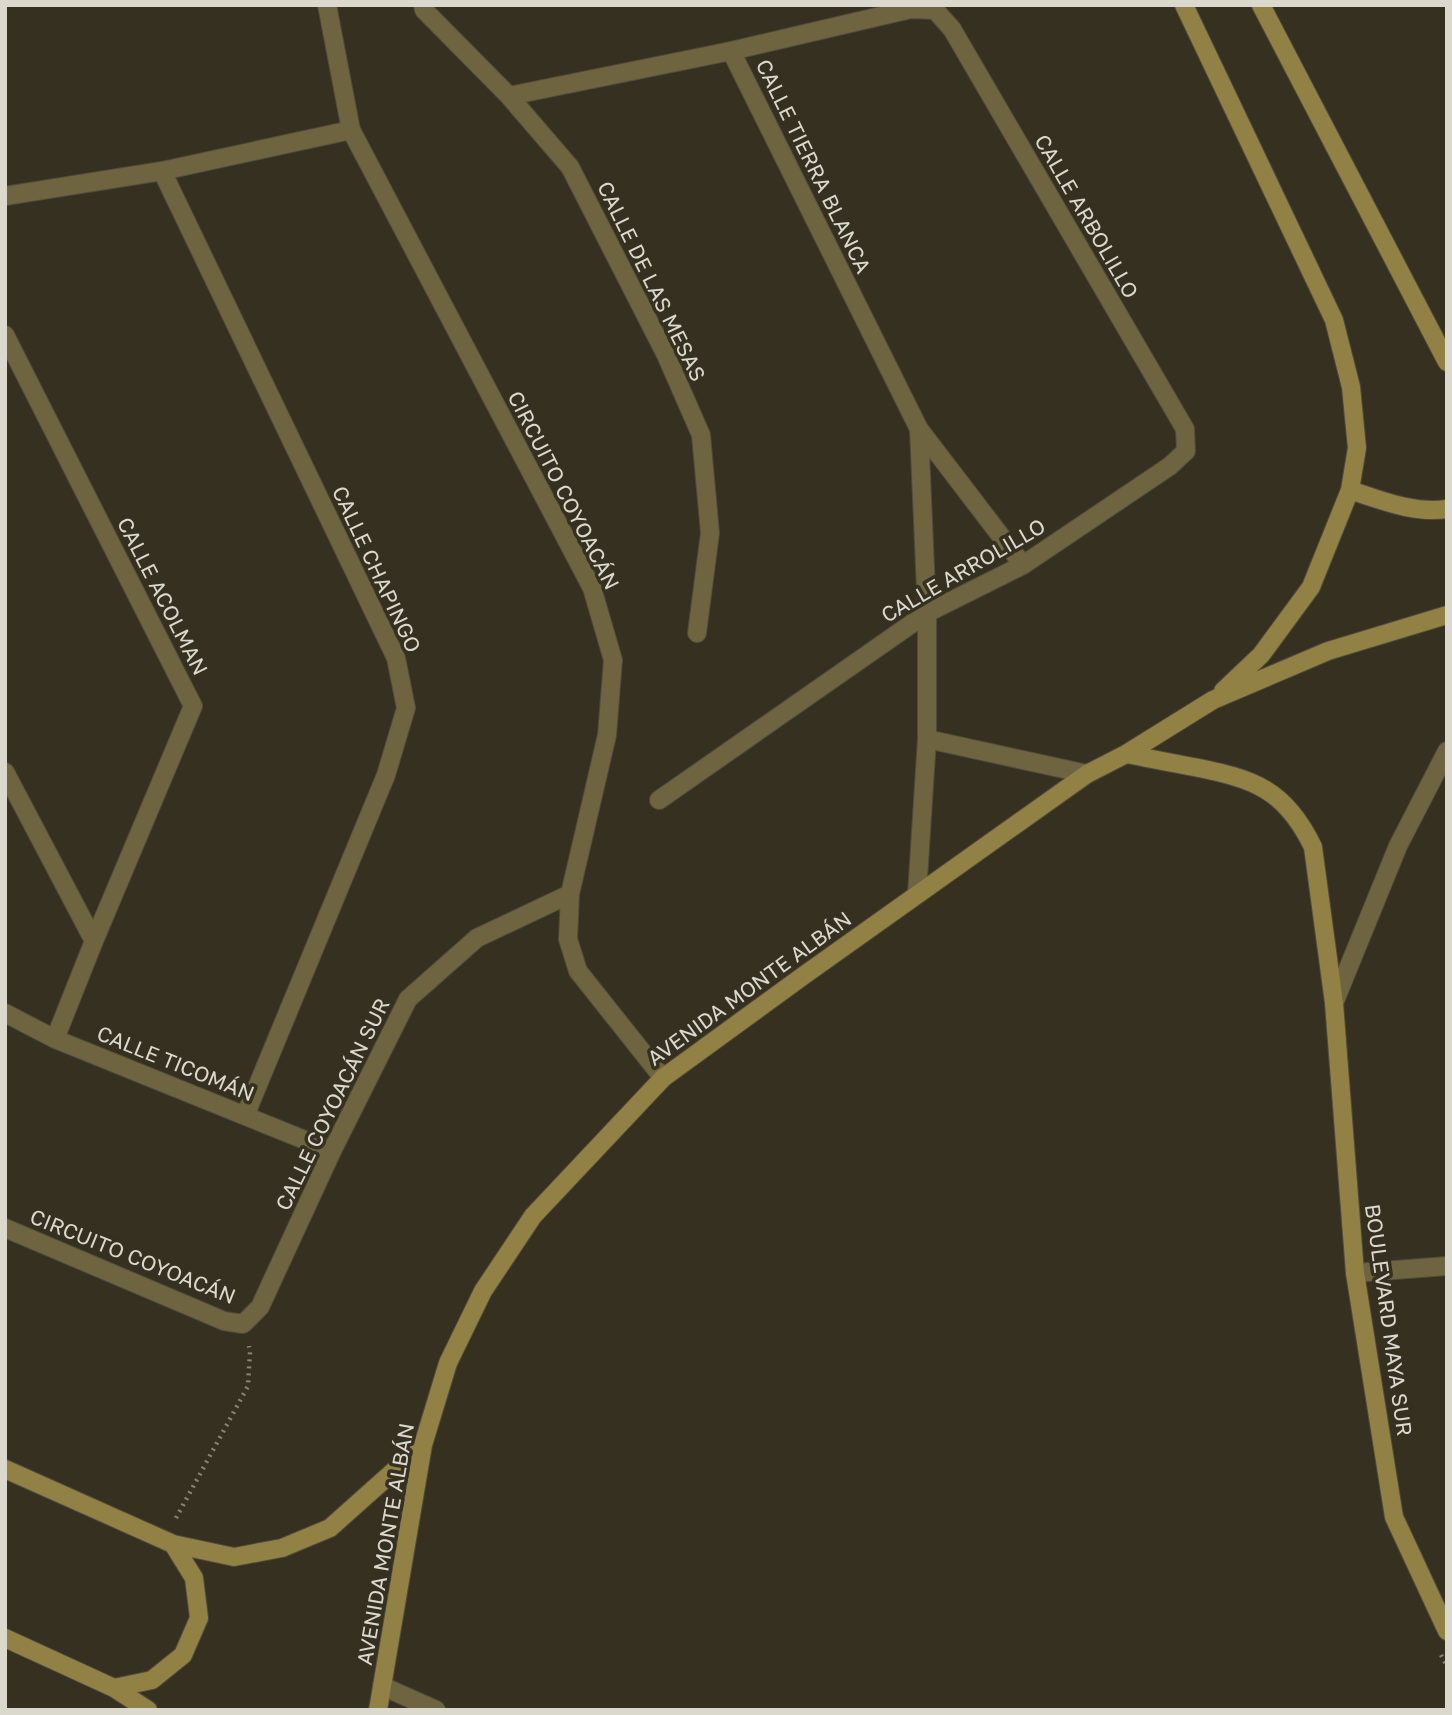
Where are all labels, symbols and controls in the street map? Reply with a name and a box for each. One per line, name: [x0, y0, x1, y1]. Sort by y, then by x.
street label: CALLE TIERRA BLANCA: [751, 55, 877, 277]
street label: CALLE ARBOLILLO: [1029, 129, 1145, 303]
street label: CALLE DE LAS MESAS: [592, 177, 712, 385]
street label: CIRCUITO COYOACÁN: [503, 386, 625, 594]
street label: CALLE CHAPINGO: [327, 482, 427, 656]
street label: CALLE ARROLILLO: [876, 512, 1050, 628]
street label: CALLE ACOLMAN: [112, 513, 214, 679]
street label: AVENIDA MONTE ALBÁN: [642, 905, 856, 1071]
street label: CALLE COYOACÁN SUR: [269, 994, 395, 1214]
street label: CALLE TICOMÁN: [93, 1020, 259, 1106]
street label: BOULEVARD MAYA SUR: [1360, 1202, 1418, 1438]
street label: CIRCUITO COYOACÁN: [26, 1203, 240, 1309]
street label: AVENIDA MONTE ALBÁN: [351, 1421, 419, 1667]

